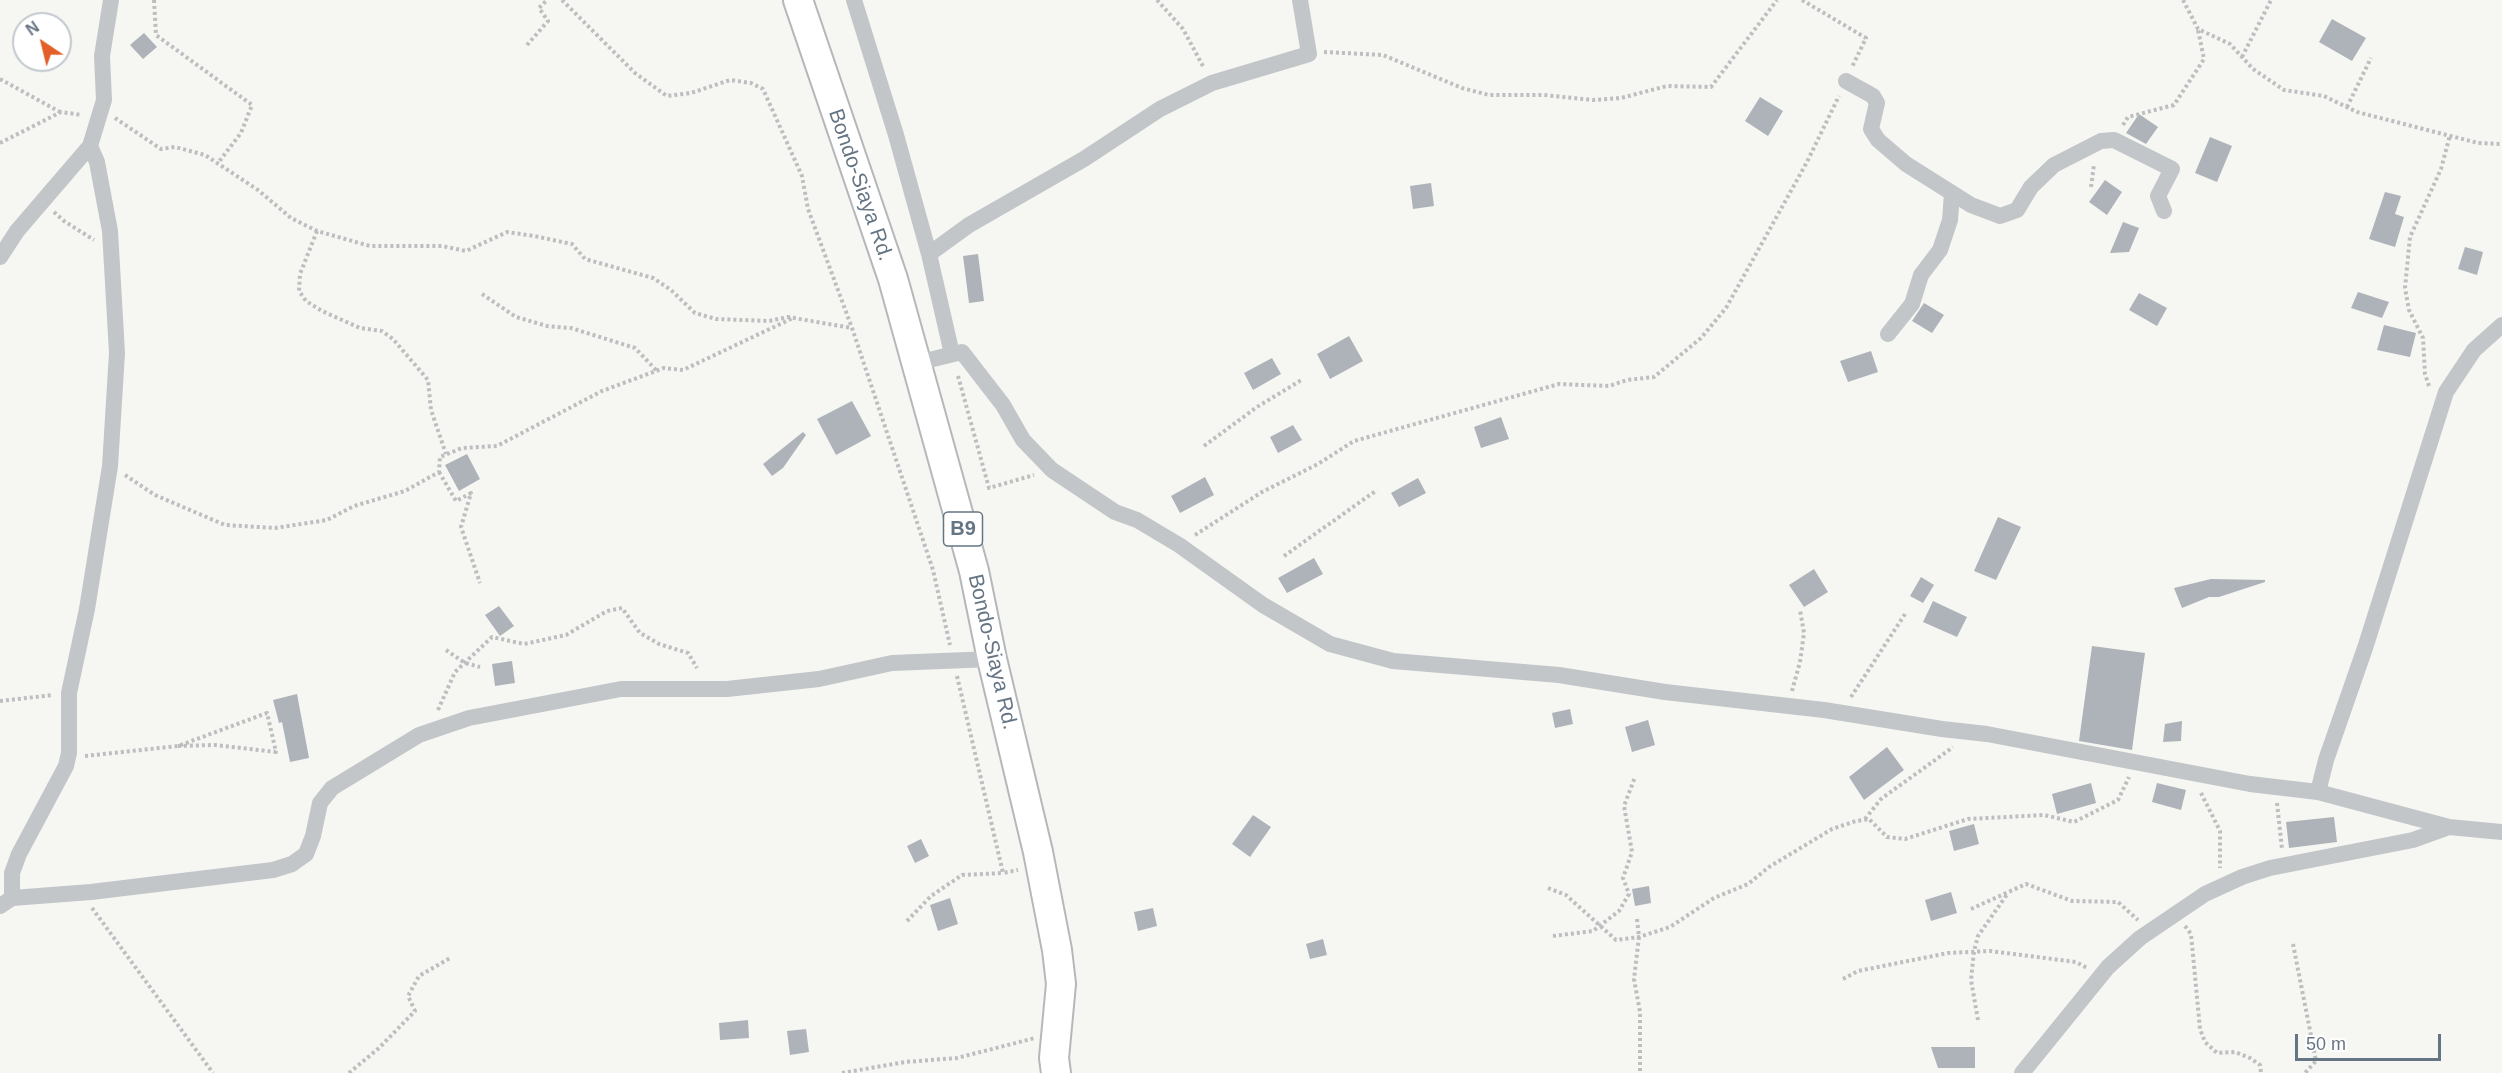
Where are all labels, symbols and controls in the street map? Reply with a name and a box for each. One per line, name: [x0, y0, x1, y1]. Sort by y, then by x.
north arrow: [12, 12, 72, 72]
text: N: [23, 18, 42, 39]
street label: Bondo-Siaya Rd.: [822, 106, 898, 264]
road number: B9: [944, 512, 982, 546]
street label: Bondo-Siaya Rd.: [962, 572, 1022, 732]
scale bar: [2298, 1022, 2444, 1060]
text: 50 m: [2306, 1034, 2346, 1054]

